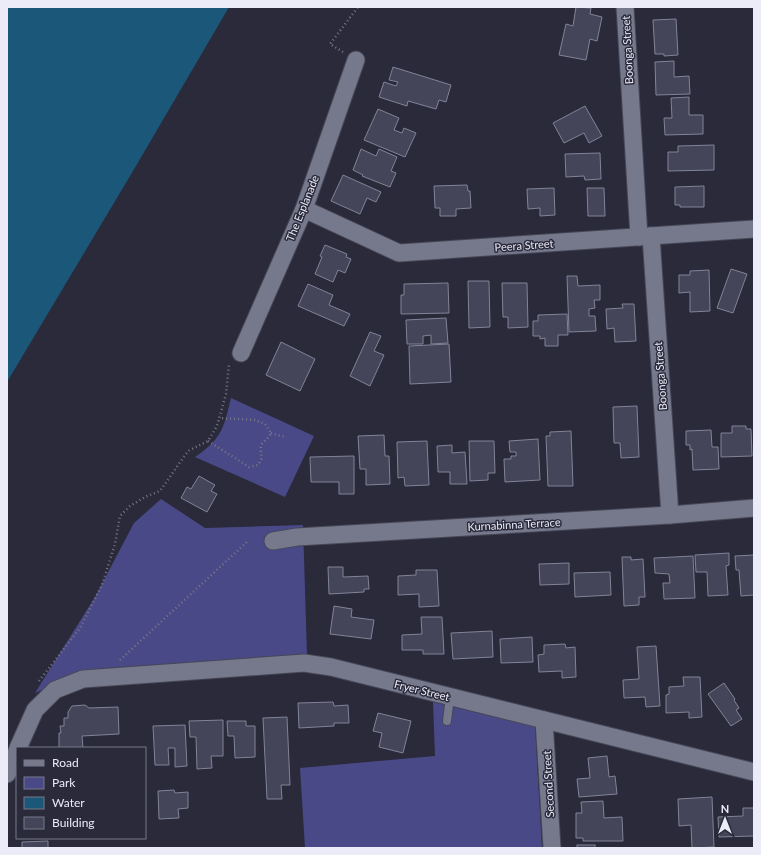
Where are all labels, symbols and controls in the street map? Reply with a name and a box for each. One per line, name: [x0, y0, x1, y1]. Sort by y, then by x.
street label: Boonga Street: [619, 15, 635, 85]
street label: The Esplanade: [283, 173, 321, 243]
street label: Peera Street: [494, 236, 554, 254]
street label: Boonga Street: [651, 341, 669, 411]
street label: Kurnabinna Terrace: [467, 515, 561, 533]
street label: Fryer Street: [393, 677, 451, 703]
legend: [16, 747, 146, 839]
street label: Second Street: [540, 750, 556, 818]
text: Road: [52, 755, 79, 770]
text: Park: [52, 775, 76, 790]
text: Water: [52, 795, 85, 810]
north arrow: [705, 799, 745, 839]
text: N: [721, 802, 729, 815]
text: Building: [52, 815, 95, 830]

